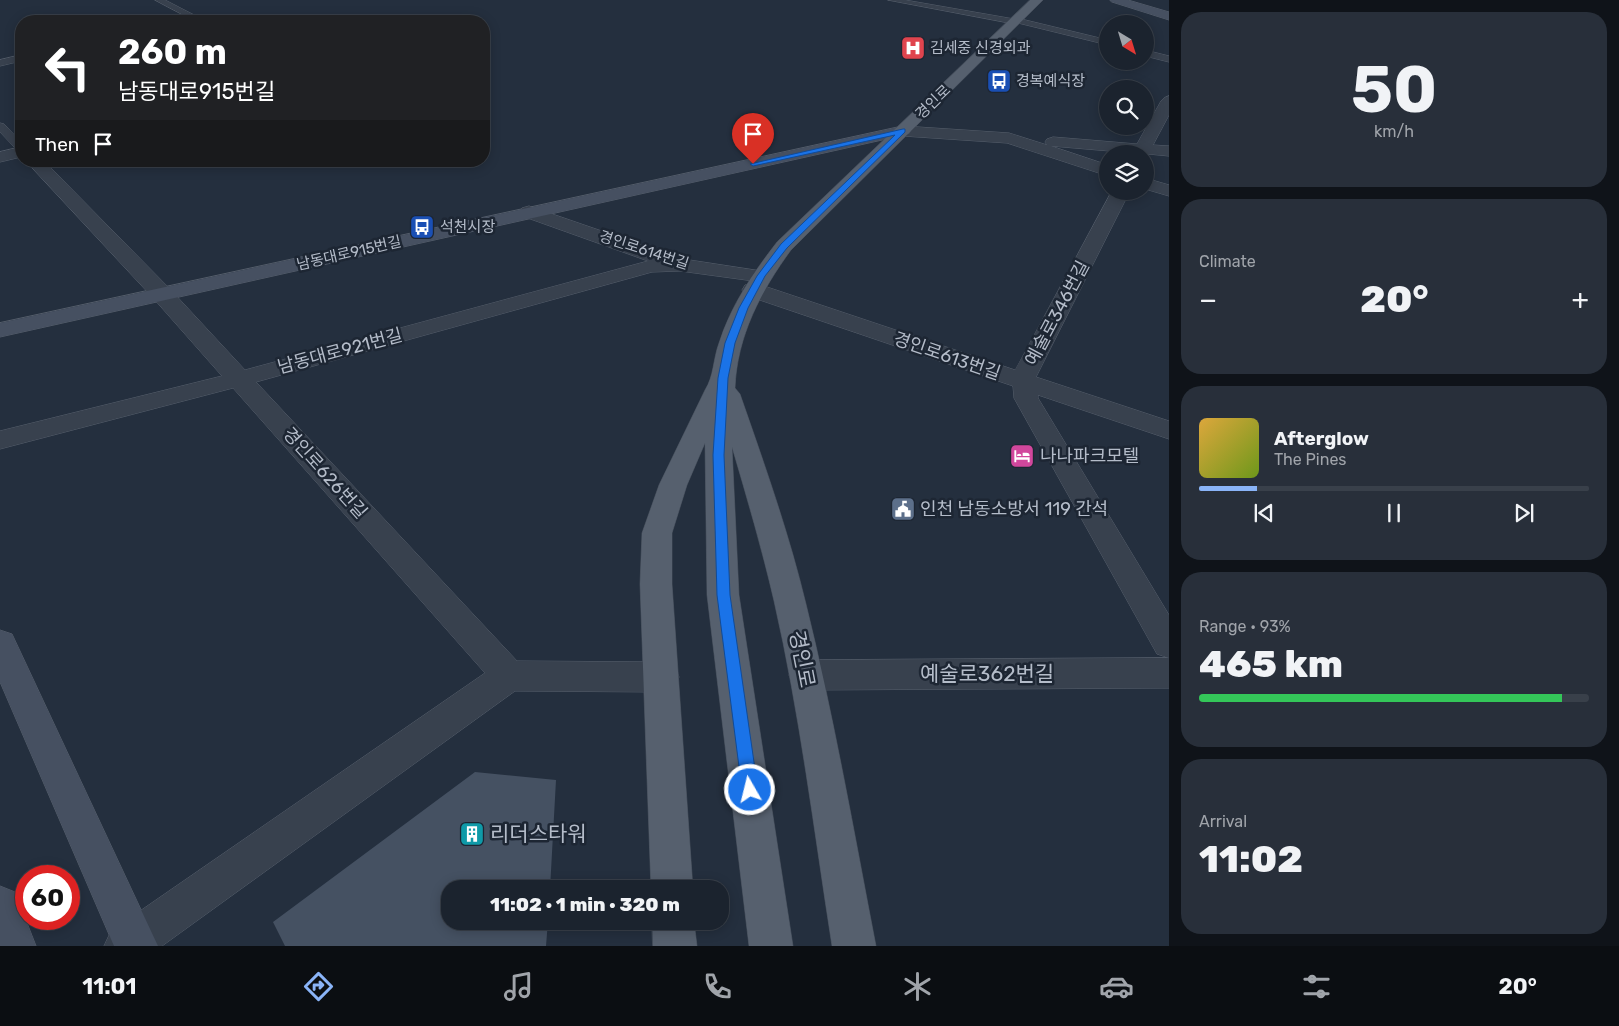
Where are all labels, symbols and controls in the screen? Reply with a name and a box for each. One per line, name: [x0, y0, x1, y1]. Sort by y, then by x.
north arrow: [1099, 15, 1154, 70]
map controls: [1099, 15, 1154, 200]
text: 260 m: [118, 31, 227, 73]
icon: left: [35, 35, 100, 100]
hospital icon: 김세중 신경외과: [900, 35, 926, 61]
place label: 김세중 신경외과: [930, 39, 1030, 57]
text: 50: [1351, 51, 1437, 128]
bus stop icon: 경복예식장: [986, 68, 1012, 94]
place label: 경복예식장: [1016, 72, 1085, 90]
text: 남동대로915번길: [118, 78, 275, 105]
button: search: [1099, 80, 1154, 135]
street label: 경인로: [912, 81, 954, 123]
pin: [732, 113, 774, 164]
icon: arrive: [739, 120, 767, 148]
text: km/h: [1374, 122, 1414, 141]
icon: arrive: [89, 130, 117, 158]
text: Then: [35, 133, 79, 156]
button: layers: [1099, 145, 1154, 200]
bus stop icon: 석천시장: [409, 214, 435, 240]
place label: 석천시장: [440, 218, 495, 236]
street label: 경인로614번길: [597, 227, 691, 273]
street label: 남동대로915번길: [295, 232, 403, 274]
text: Climate: [1199, 252, 1256, 271]
street label: 예술로346번길: [1020, 257, 1094, 369]
text: 20°: [1360, 276, 1429, 322]
text: −: [1199, 283, 1217, 316]
text: +: [1572, 283, 1589, 316]
street label: 남동대로921번길: [275, 324, 405, 378]
street label: 경인로613번길: [891, 327, 1003, 385]
street label: 경인로626번길: [278, 423, 372, 523]
text: Afterglow: [1274, 427, 1369, 450]
hotel icon: 나나파크모텔: [1009, 443, 1035, 469]
place label: 나나파크모텔: [1040, 445, 1139, 467]
text: The Pines: [1274, 450, 1347, 469]
public building icon: 인천 남동소방서 119 간석: [890, 496, 916, 522]
place label: 인천 남동소방서 119 간석: [920, 498, 1108, 520]
icon: previous: [1250, 499, 1278, 527]
icon: pause: [1380, 499, 1408, 527]
icon: next: [1510, 499, 1538, 527]
text: Range · 93%: [1199, 617, 1291, 636]
street label: 경인로: [785, 628, 820, 690]
text: 465 km: [1199, 641, 1343, 687]
street label: 예술로362번길: [920, 661, 1054, 686]
position arrow: [723, 763, 775, 815]
text: Arrival: [1199, 812, 1247, 831]
building icon: 리더스타워: [459, 821, 485, 847]
place label: 리더스타워: [490, 821, 587, 846]
text: 11:02: [1199, 836, 1303, 882]
speed limit sign: 60: [15, 865, 80, 930]
text: 11:02 · 1 min · 320 m: [490, 893, 680, 916]
icon: directions: [301, 969, 336, 1004]
icon: music: [501, 969, 536, 1004]
icon: phone: [700, 969, 735, 1004]
icon: climate: [900, 969, 935, 1004]
icon: car: [1099, 969, 1134, 1004]
icon: filters: [1299, 969, 1334, 1004]
text: 11:01: [82, 973, 136, 1000]
text: 20°: [1498, 973, 1537, 1000]

